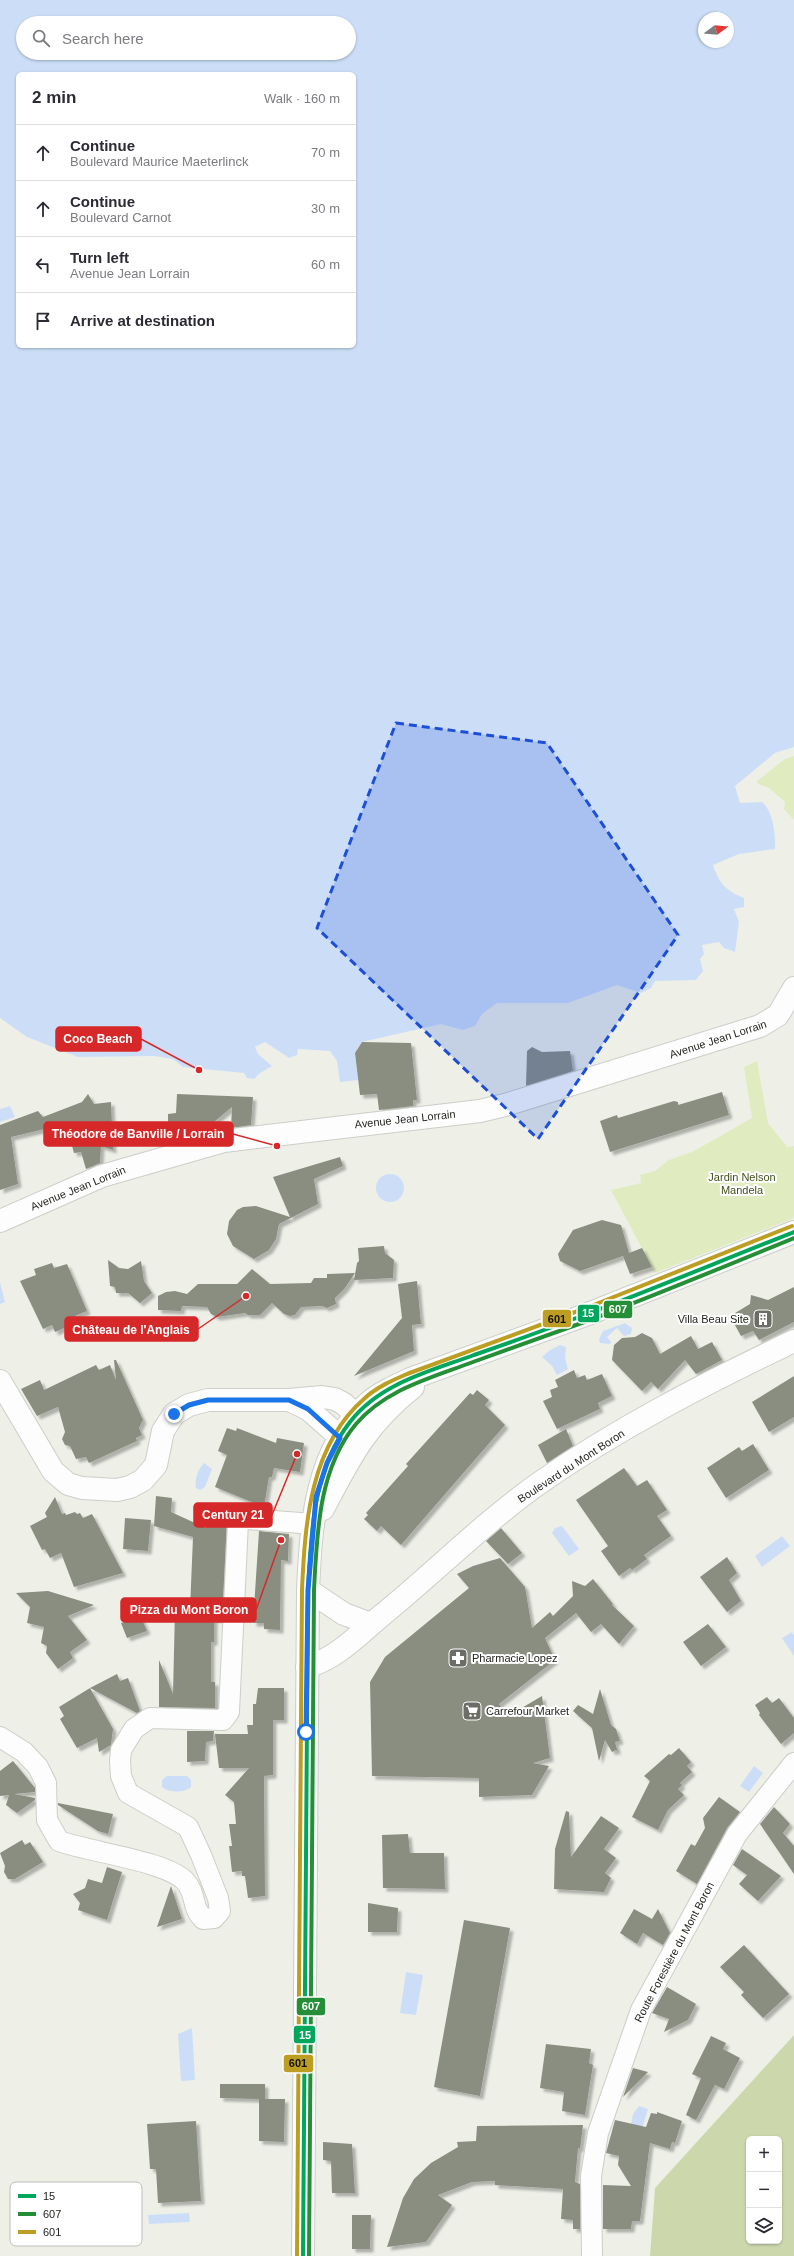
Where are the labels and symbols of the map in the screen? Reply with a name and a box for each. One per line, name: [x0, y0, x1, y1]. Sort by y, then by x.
north arrow: [698, 12, 734, 48]
street label: Avenue Jean Lorrain: [668, 1018, 768, 1060]
callout: Coco Beach: [56, 1027, 141, 1051]
text: Coco Beach: [63, 1032, 133, 1046]
street label: Avenue Jean Lorrain: [354, 1108, 456, 1130]
callout: Théodore de Banville / Lorrain: [44, 1122, 233, 1146]
text: Théodore de Banville / Lorrain: [52, 1127, 224, 1141]
street label: Avenue Jean Lorrain: [29, 1163, 127, 1213]
park label: Jardin Nelson Mandela: [708, 1171, 776, 1196]
line badge: 607: [603, 1300, 633, 1319]
text: 607: [609, 1303, 627, 1315]
line badge: 15: [577, 1304, 600, 1323]
text: 15: [582, 1307, 594, 1319]
building icon: Villa Beau Site: [752, 1308, 774, 1330]
line badge: 601: [542, 1309, 572, 1328]
text: 601: [548, 1313, 566, 1325]
place label: Villa Beau Site: [678, 1313, 749, 1325]
callout: Château de l'Anglais: [65, 1317, 198, 1341]
text: Château de l'Anglais: [72, 1323, 190, 1337]
route end: [165, 1405, 183, 1423]
street label: Boulevard du Mont Boron: [515, 1427, 627, 1505]
callout: Century 21: [194, 1503, 272, 1527]
text: Century 21: [202, 1508, 264, 1522]
callout: Pizza du Mont Boron: [121, 1598, 256, 1622]
text: Pizza du Mont Boron: [130, 1603, 248, 1617]
pharmacy icon: Pharmacie Lopez: [447, 1647, 469, 1669]
place label: Pharmacie Lopez: [472, 1652, 558, 1664]
supermarket icon: Carrefour Market: [461, 1700, 483, 1722]
place label: Carrefour Market: [486, 1705, 569, 1717]
route start: [297, 1723, 315, 1741]
street label: Route Forestière du Mont Boron: [632, 1880, 716, 2024]
line badge: 607: [296, 1997, 326, 2016]
text: 607: [302, 2000, 320, 2012]
line badge: 15: [293, 2025, 316, 2044]
text: 15: [299, 2029, 311, 2041]
line badge: 601: [283, 2054, 314, 2073]
text: 601: [289, 2057, 307, 2069]
legend: [10, 2182, 142, 2246]
text: 15: [43, 2190, 55, 2202]
text: 607: [43, 2208, 61, 2220]
text: 601: [43, 2226, 61, 2238]

